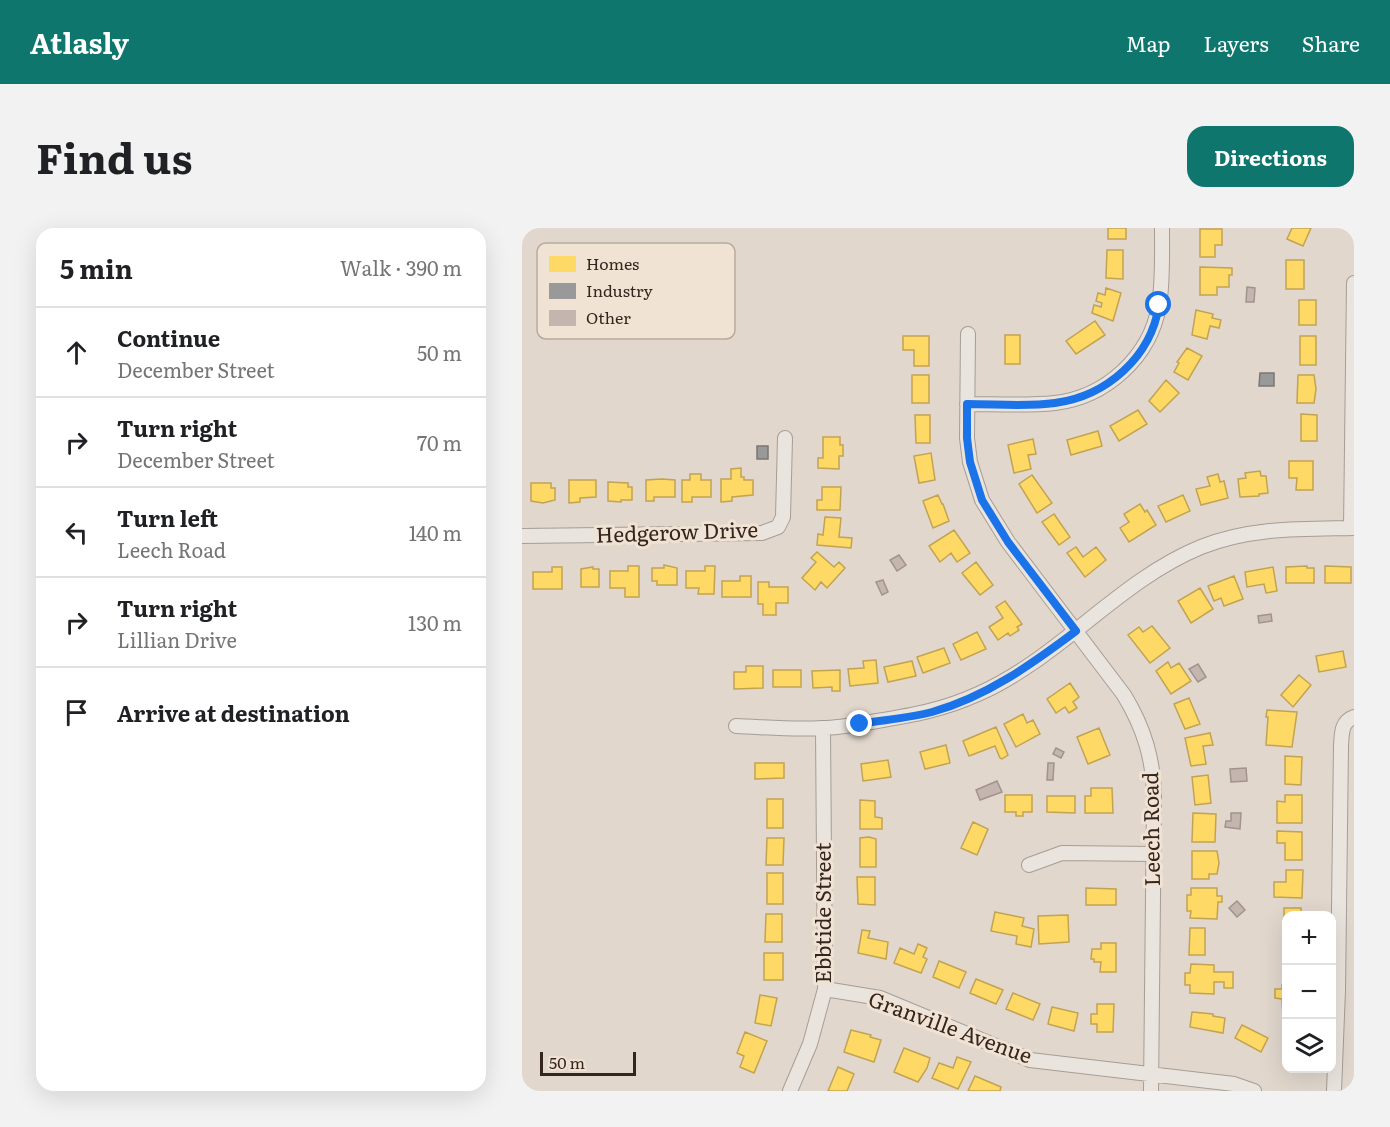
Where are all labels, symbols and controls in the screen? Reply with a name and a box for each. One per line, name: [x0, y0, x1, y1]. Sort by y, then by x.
text: Atlasly: [30, 21, 129, 63]
text: Map: [1126, 27, 1171, 58]
text: Layers: [1204, 27, 1269, 58]
text: Share: [1302, 27, 1360, 58]
text: Find us: [36, 125, 193, 187]
button: Directions: [1187, 126, 1354, 187]
legend: [537, 243, 735, 339]
text: 5 min: [60, 248, 133, 287]
text: Homes: [586, 251, 639, 275]
text: Walk · 390 m: [340, 252, 462, 282]
text: Industry: [586, 278, 654, 302]
route start: [1145, 291, 1171, 317]
text: Other: [586, 305, 631, 329]
text: Continue: [117, 321, 220, 354]
icon: ahead: [60, 336, 93, 369]
text: 50 m: [417, 337, 462, 367]
text: December Street: [117, 354, 275, 384]
text: Turn right: [117, 411, 237, 444]
icon: right: [60, 426, 93, 459]
text: 70 m: [417, 427, 462, 457]
text: December Street: [117, 444, 275, 474]
text: Turn left: [117, 501, 218, 534]
street label: Hedgerow Drive: [595, 512, 759, 549]
icon: left: [60, 516, 93, 549]
text: 140 m: [409, 517, 462, 547]
text: Leech Road: [117, 534, 226, 564]
text: Turn right: [117, 591, 237, 624]
icon: right: [60, 606, 93, 639]
text: 130 m: [408, 607, 462, 637]
text: Lillian Drive: [117, 624, 237, 654]
icon: arrive: [60, 696, 93, 729]
text: Arrive at destination: [117, 696, 350, 729]
route end: [846, 710, 872, 736]
street label: Leech Road: [1133, 771, 1166, 887]
street label: Ebbtide Street: [806, 842, 837, 984]
map controls: [1282, 911, 1336, 1073]
button: +: [1282, 911, 1336, 965]
button: −: [1282, 965, 1336, 1019]
street label: Granville Avenue: [865, 982, 1037, 1070]
button: layers: [1282, 1019, 1336, 1073]
scale bar: [540, 1049, 636, 1076]
text: 50 m: [549, 1050, 585, 1074]

